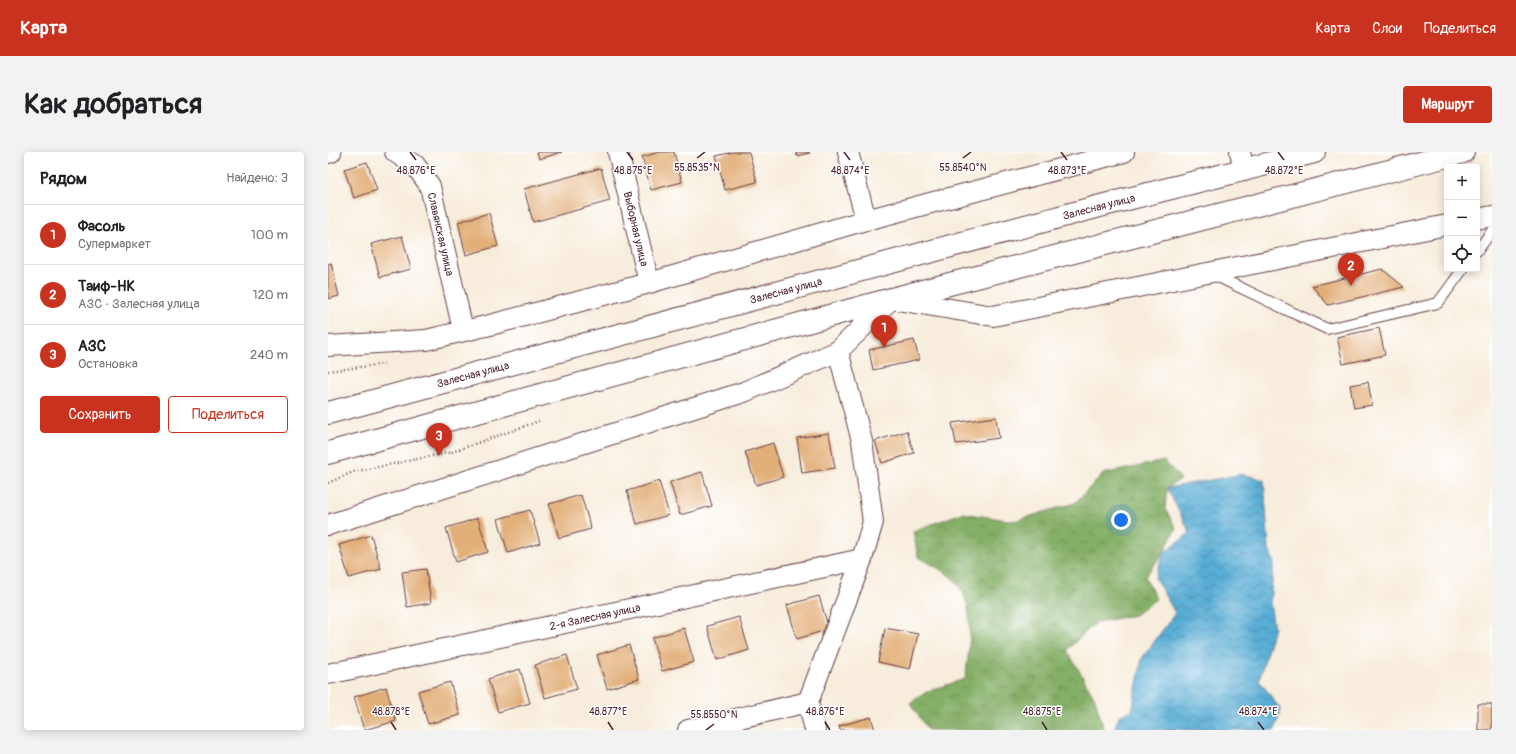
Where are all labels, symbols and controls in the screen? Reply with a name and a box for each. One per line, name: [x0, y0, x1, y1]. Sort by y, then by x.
text: Карта: [20, 16, 67, 40]
text: Карта: [1316, 20, 1350, 37]
text: Слои: [1372, 20, 1402, 37]
text: Поделиться: [1424, 20, 1496, 37]
button: Маршрут: [1403, 86, 1492, 123]
text: Как добраться: [24, 87, 202, 122]
text: 55.8535°N: [674, 162, 720, 174]
text: 55.8540°N: [939, 162, 987, 174]
map controls: [1444, 164, 1480, 272]
button: +: [1444, 164, 1480, 200]
text: 48.876°E: [397, 165, 435, 177]
text: 48.875°E: [614, 165, 652, 177]
text: 48.874°E: [831, 165, 869, 177]
text: 48.873°E: [1048, 165, 1086, 177]
text: 48.872°E: [1265, 165, 1303, 177]
text: Рядом: [40, 168, 87, 189]
text: Найдено: 3: [226, 170, 288, 186]
street label: Выборная улица: [621, 190, 651, 268]
street label: Славянская улица: [425, 191, 456, 277]
street label: Залесная улица: [1061, 191, 1136, 223]
button: −: [1444, 200, 1480, 236]
text: Фасоль: [78, 217, 126, 236]
text: 1: [50, 227, 56, 243]
text: 100 m: [251, 227, 288, 243]
text: Супермаркет: [78, 236, 151, 252]
button: locate: [1444, 236, 1480, 272]
pin: 2: [1338, 253, 1364, 286]
street label: Залесная улица: [748, 275, 823, 307]
text: Таиф-НК: [78, 277, 135, 296]
text: 2: [49, 287, 57, 303]
text: 120 m: [252, 287, 288, 303]
text: АЗС · Залесная улица: [78, 296, 200, 312]
pin: 1: [871, 315, 897, 348]
text: АЗС: [78, 337, 106, 356]
text: 3: [49, 347, 57, 363]
text: 240 m: [250, 347, 288, 363]
text: Остановка: [78, 356, 138, 372]
street label: Залесная улица: [436, 359, 511, 391]
button: Сохранить: [40, 396, 160, 433]
button: Поделиться: [168, 396, 288, 433]
pin: 3: [426, 423, 452, 456]
your location: [1111, 510, 1131, 530]
street label: 2-я Залесная улица: [548, 601, 642, 633]
text: 48.878°E: [372, 706, 410, 718]
text: 48.877°E: [589, 706, 627, 718]
text: 48.876°E: [806, 706, 844, 718]
text: 48.875°E: [1023, 706, 1061, 718]
text: 48.874°E: [1239, 706, 1277, 718]
text: 55.8550°N: [691, 709, 738, 721]

